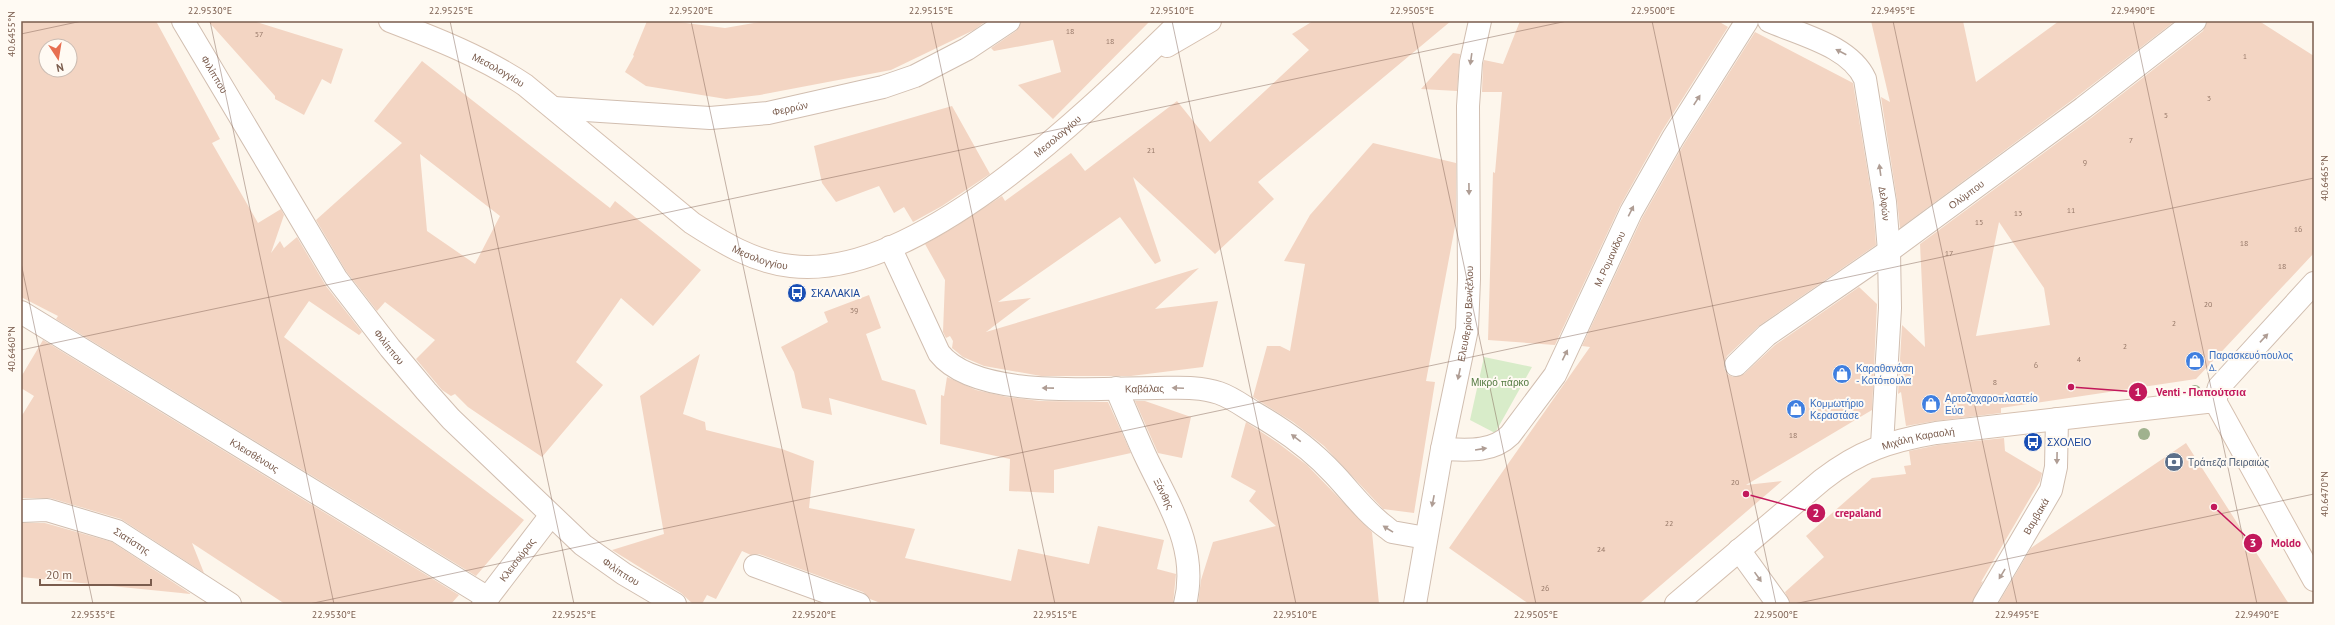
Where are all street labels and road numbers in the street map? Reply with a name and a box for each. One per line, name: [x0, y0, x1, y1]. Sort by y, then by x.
street label: Μεσολογγίου: [470, 50, 527, 90]
street label: Φιλίππου: [198, 53, 231, 96]
street label: Φερρών: [771, 98, 809, 119]
street label: Μεσολογγίου: [1031, 112, 1084, 160]
street label: Ολύμπου: [1946, 177, 1987, 212]
street label: Δελφών: [1876, 186, 1893, 221]
street label: Μ. Ρομανίδου: [1591, 229, 1628, 289]
street label: Μεσολογγίου: [730, 242, 789, 273]
street label: Ελευθερίου Βενιζέλου: [1454, 266, 1476, 363]
street label: Φιλίππου: [371, 327, 407, 367]
street label: Καβάλας: [1125, 382, 1164, 396]
street label: Μιχάλη Καραολή: [1880, 425, 1955, 453]
street label: Κλεισθένους: [227, 436, 282, 476]
street label: Ξάνθης: [1150, 476, 1177, 512]
street label: Βαμβακά: [2020, 496, 2052, 537]
street label: Σιατίστης: [111, 525, 153, 558]
street label: Κλεισούρας: [496, 535, 538, 584]
street label: Φιλίππου: [600, 555, 642, 589]

